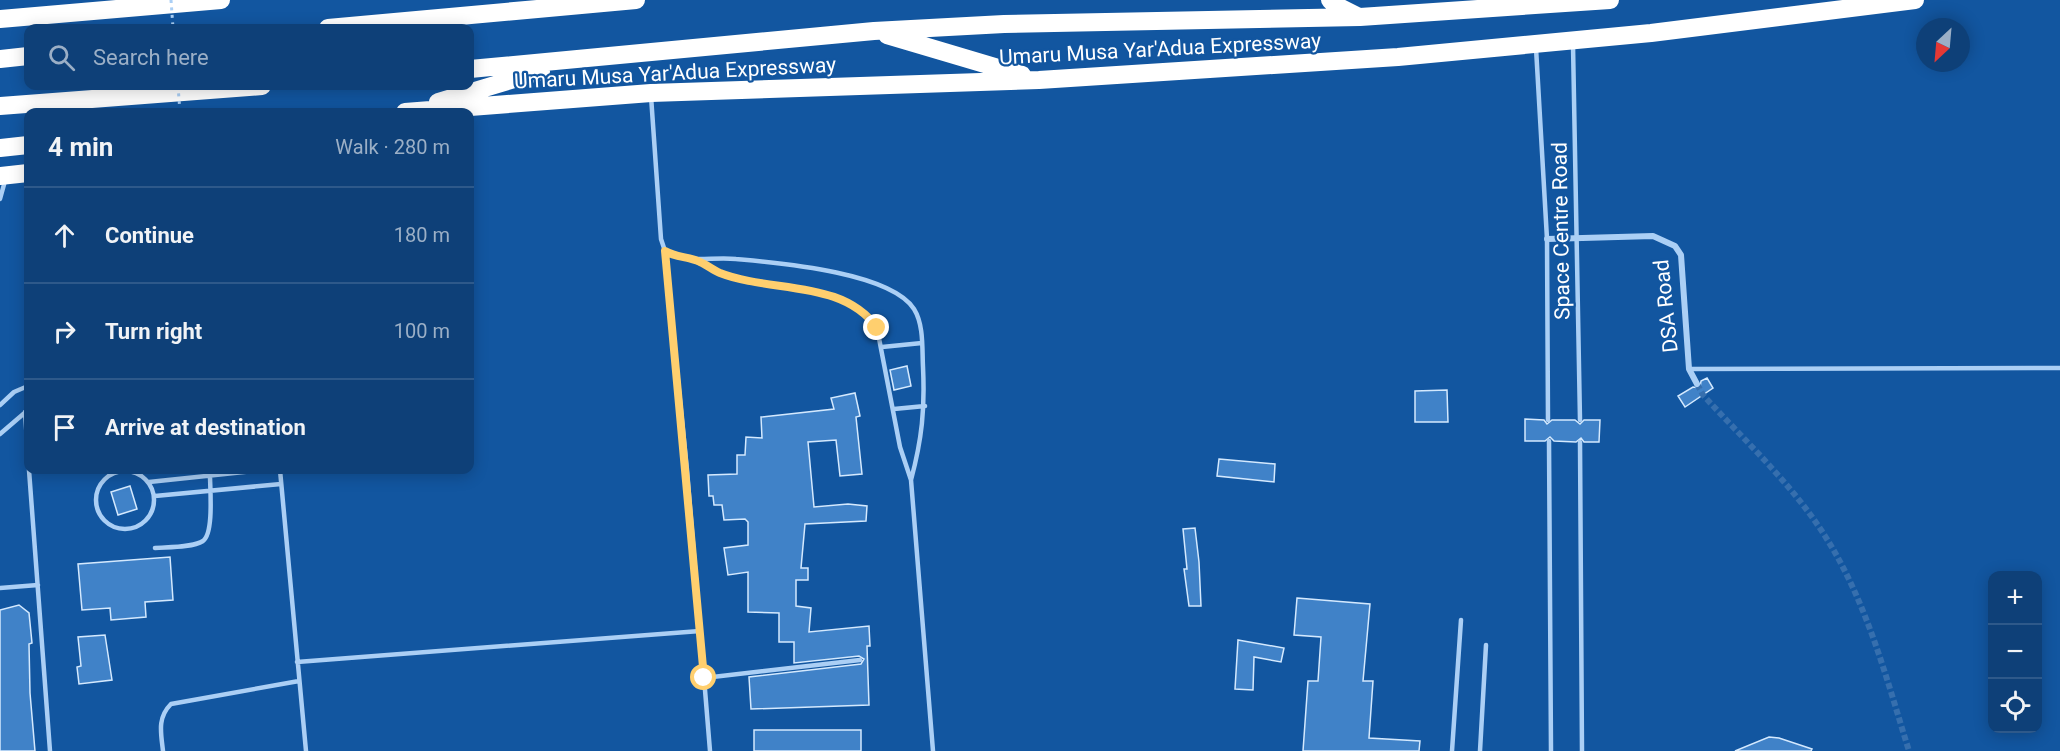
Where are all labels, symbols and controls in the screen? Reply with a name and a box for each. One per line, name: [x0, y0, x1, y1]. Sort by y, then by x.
north arrow: [1916, 18, 1970, 72]
search box: [24, 24, 474, 90]
street label: Umaru Musa Yar'Adua Expressway: [998, 29, 1322, 69]
icon: search: [45, 41, 78, 74]
text: Search here: [93, 45, 209, 70]
street label: Umaru Musa Yar'Adua Expressway: [513, 53, 837, 93]
text: 4 min: [48, 132, 113, 162]
text: Walk · 280 m: [335, 135, 450, 159]
street label: Space Centre Road: [1547, 142, 1575, 320]
icon: ahead: [48, 219, 81, 252]
text: Continue: [105, 223, 194, 248]
text: 180 m: [394, 223, 450, 247]
street label: DSA Road: [1649, 258, 1683, 354]
route end: [863, 314, 889, 340]
icon: right: [48, 315, 81, 348]
text: Turn right: [105, 319, 202, 344]
text: 100 m: [394, 319, 450, 343]
icon: arrive: [48, 411, 81, 444]
text: Arrive at destination: [105, 415, 306, 440]
map controls: [1988, 571, 2042, 733]
button: +: [1988, 571, 2042, 625]
button: −: [1988, 625, 2042, 679]
route start: [690, 664, 716, 690]
button: locate: [1988, 679, 2042, 733]

